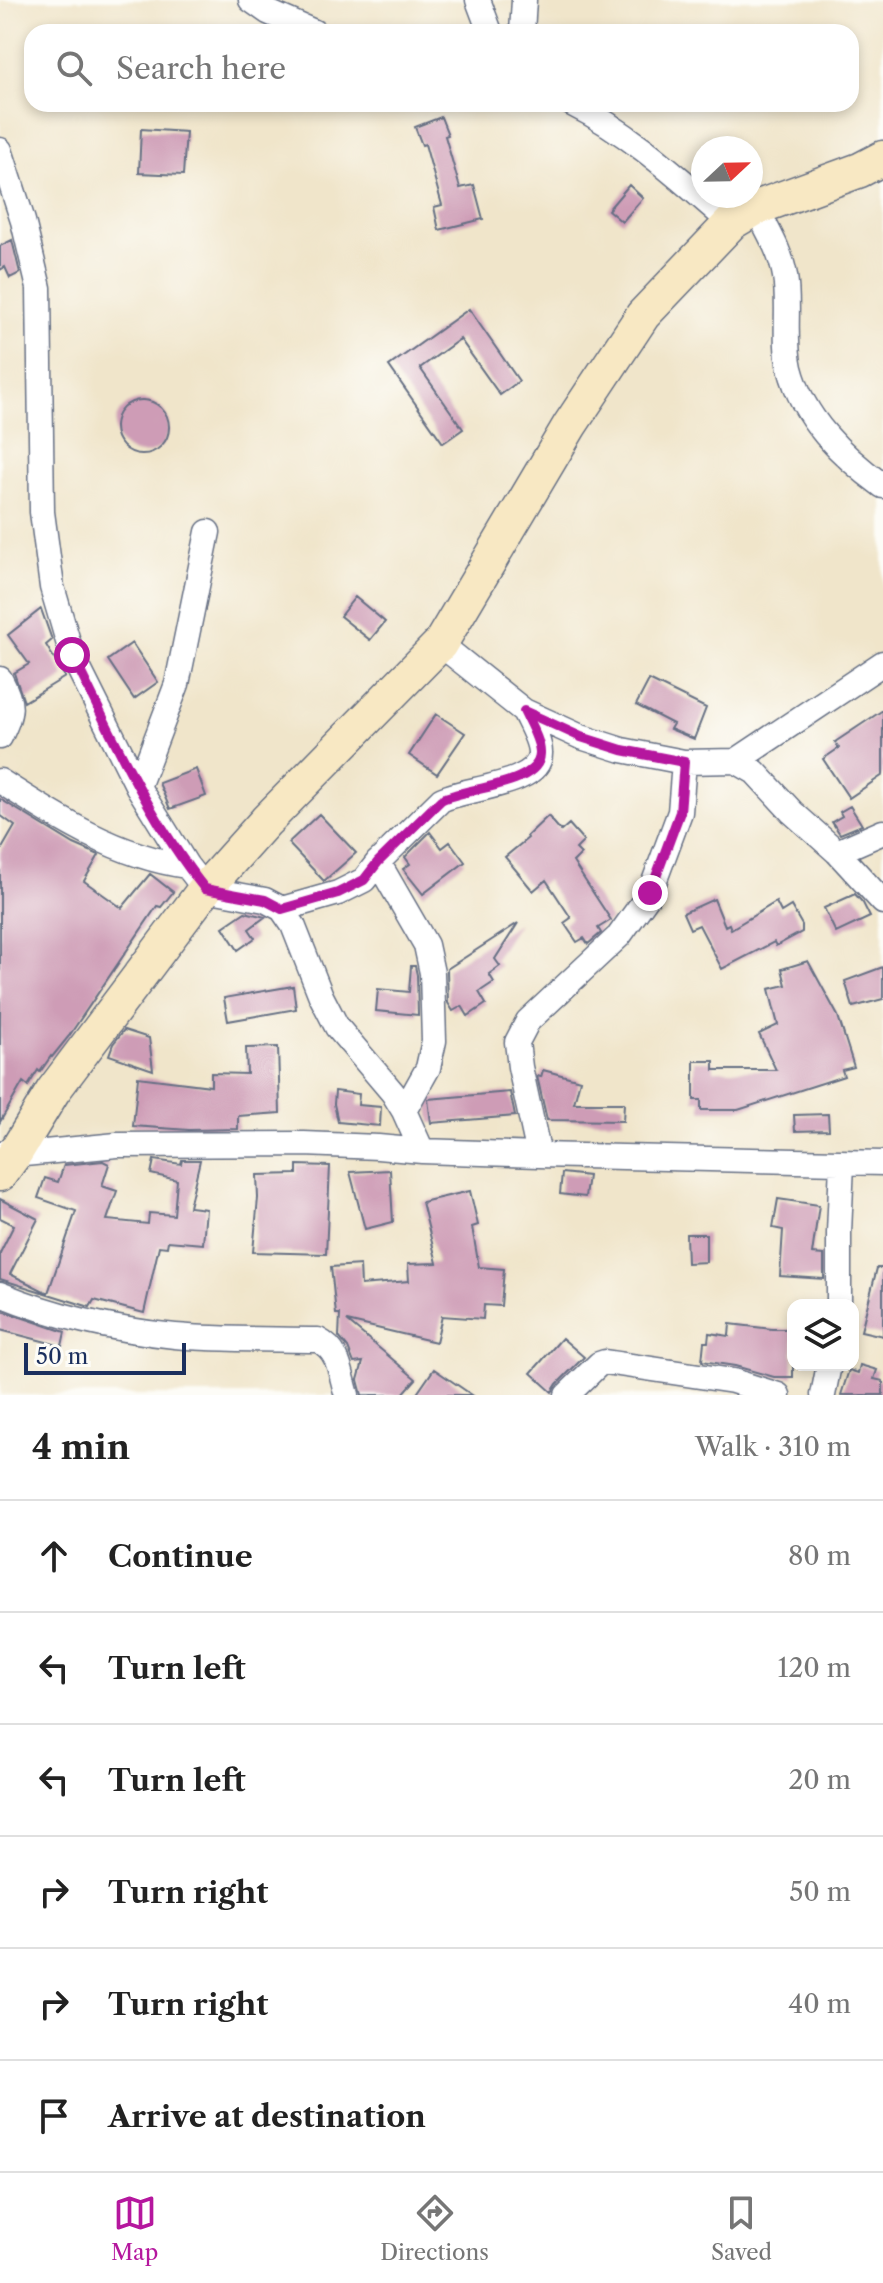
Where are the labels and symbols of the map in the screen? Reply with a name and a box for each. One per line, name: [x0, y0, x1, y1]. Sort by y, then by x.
north arrow: [691, 136, 763, 208]
route start: [54, 637, 90, 673]
route end: [632, 875, 668, 911]
scale bar: [24, 1339, 186, 1375]

